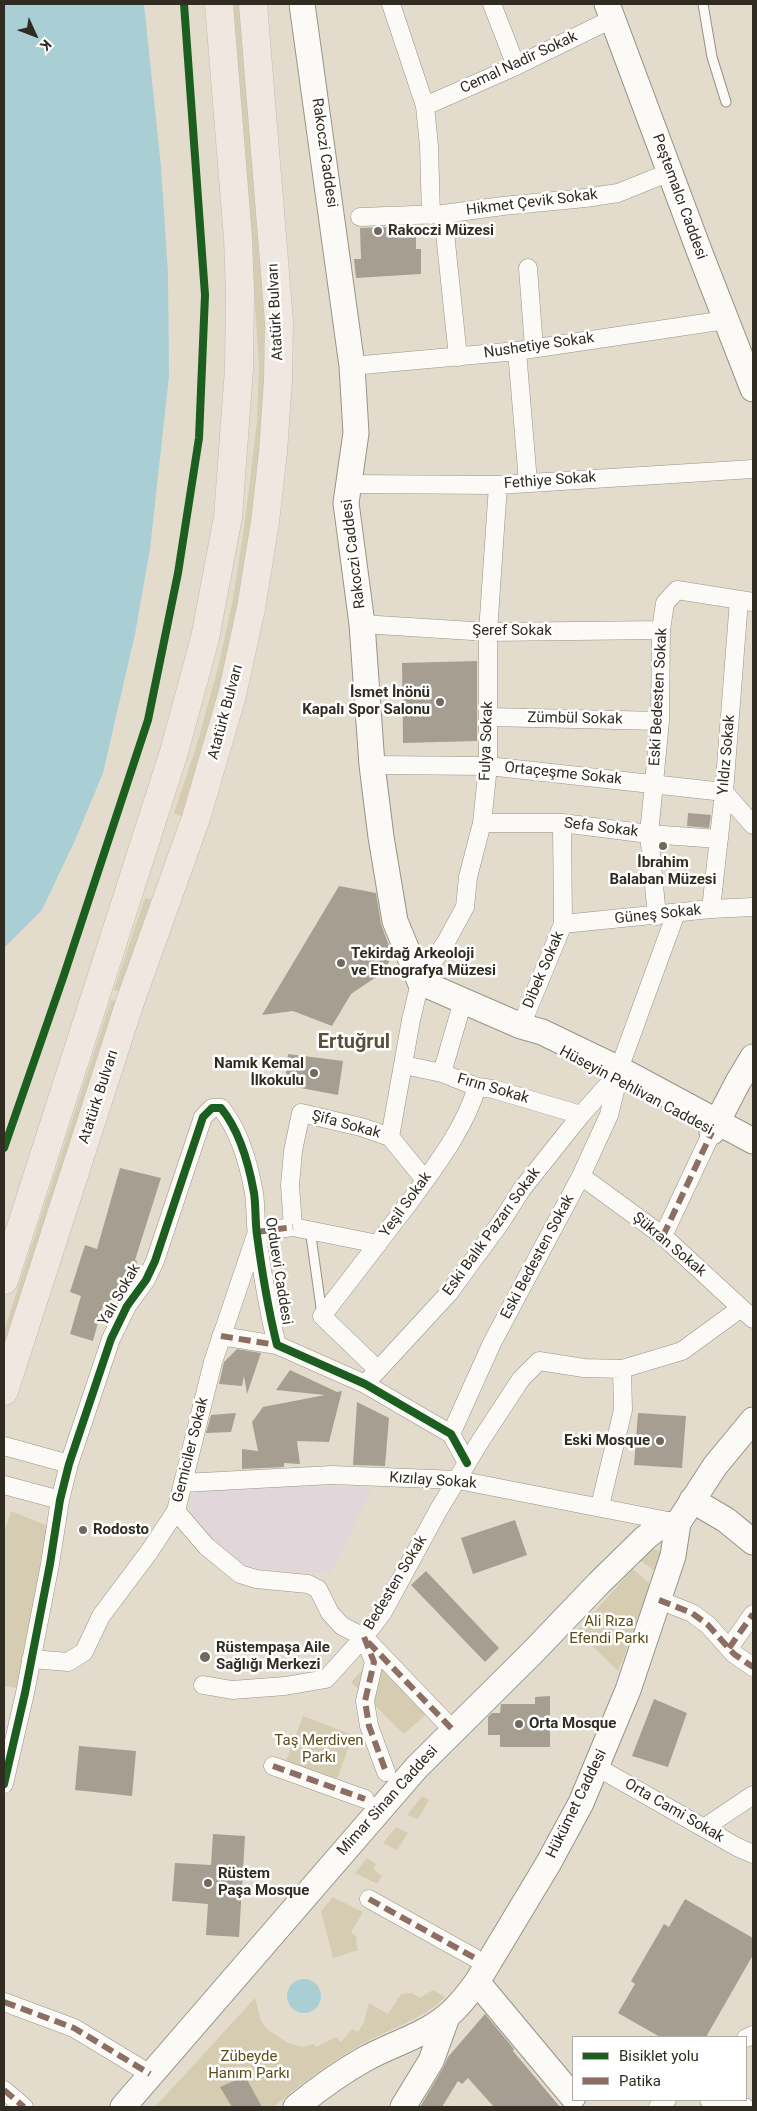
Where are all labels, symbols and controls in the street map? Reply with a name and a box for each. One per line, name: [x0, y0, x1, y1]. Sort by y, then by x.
north arrow: [10, 10, 60, 60]
street label: Cemal Nadir Sokak: [458, 28, 580, 98]
text: K: [37, 37, 55, 54]
street label: Rakoczi Caddesi: [307, 97, 341, 209]
street label: Peştemalcı Caddesi: [648, 132, 710, 262]
street label: Hikmet Çevik Sokak: [465, 186, 599, 220]
place label: Rakoczi Müzesi: [388, 222, 494, 240]
marker: Rakoczi Müzesi: [372, 225, 384, 237]
street label: Atatürk Bulvarı: [264, 263, 288, 361]
street label: Nushetiye Sokak: [483, 329, 595, 363]
street label: Fethiye Sokak: [503, 469, 597, 493]
street label: Rakoczi Caddesi: [338, 498, 370, 610]
street label: Şeref Sokak: [472, 622, 552, 640]
street label: Eski Bedesten Sokak: [646, 627, 672, 767]
street label: Atatürk Bulvarı: [205, 662, 247, 762]
place label: İsmet İnönü Kapalı Spor Salonu: [302, 684, 430, 719]
marker: İsmet İnönü Kapalı Spor Salonu: [434, 696, 446, 708]
street label: Fulya Sokak: [477, 701, 497, 781]
street label: Zümbül Sokak: [527, 709, 623, 729]
street label: Yıldız Sokak: [715, 714, 739, 796]
street label: Ortaçeşme Sokak: [503, 759, 623, 789]
street label: Sefa Sokak: [563, 815, 639, 841]
marker: İbrahim Balaban Müzesi: [657, 840, 669, 852]
place label: İbrahim Balaban Müzesi: [609, 854, 717, 889]
street label: Güneş Sokak: [614, 902, 702, 928]
street label: Dibek Sokak: [520, 929, 568, 1011]
place label: Tekirdağ Arkeoloji ve Etnografya Müzesi: [351, 945, 496, 980]
marker: Tekirdağ Arkeoloji ve Etnografya Müzesi: [335, 957, 347, 969]
district label: Ertuğrul: [318, 1031, 390, 1055]
street label: Hüseyin Pehlivan Caddesi: [556, 1043, 716, 1139]
street label: Atatürk Bulvarı: [75, 1048, 123, 1146]
place label: Namık Kemal İlkokulu: [214, 1055, 304, 1090]
marker: Namık Kemal İlkokulu: [308, 1067, 320, 1079]
street label: Fırın Sokak: [455, 1070, 531, 1108]
street label: Şifa Sokak: [310, 1107, 382, 1143]
street label: Eski Balık Pazarı Sokak: [439, 1164, 545, 1300]
street label: Yeşil Sokak: [376, 1169, 436, 1241]
street label: Eski Bedesten Sokak: [498, 1192, 578, 1322]
street label: Şükran Sokak: [629, 1209, 709, 1281]
street label: Orduevi Caddesi: [261, 1216, 295, 1326]
street label: Yalı Sokak: [95, 1261, 145, 1329]
street label: Gemiciler Sokak: [169, 1396, 213, 1504]
place label: Eski Mosque: [564, 1432, 650, 1450]
marker: Eski Mosque: [654, 1435, 666, 1447]
street label: Kızılay Sokak: [389, 1469, 477, 1493]
place label: Rodosto: [93, 1521, 149, 1539]
marker: Rodosto: [77, 1524, 89, 1536]
street label: Bedesten Sokak: [361, 1532, 431, 1634]
park label: Ali Rıza Efendi Parkı: [569, 1613, 649, 1648]
place label: Rüstempaşa Aile Sağlığı Merkezi: [216, 1639, 330, 1674]
marker: Rüstempaşa Aile Sağlığı Merkezi: [198, 1650, 212, 1664]
place label: Orta Mosque: [529, 1715, 616, 1733]
marker: Orta Mosque: [513, 1718, 525, 1730]
park label: Taş Merdiven Parkı: [274, 1732, 364, 1767]
street label: Mimar Sinan Caddesi: [334, 1742, 442, 1860]
street label: Hükümet Caddesi: [543, 1747, 611, 1861]
street label: Orta Cami Sokak: [621, 1775, 727, 1847]
place label: Rüstem Paşa Mosque: [218, 1865, 309, 1900]
marker: Rüstem Paşa Mosque: [202, 1877, 214, 1889]
legend: [572, 2036, 747, 2101]
text: Bisiklet yolu: [619, 2047, 699, 2065]
park label: Zübeyde Hanım Parkı: [208, 2048, 290, 2083]
text: Patika: [619, 2072, 661, 2090]

